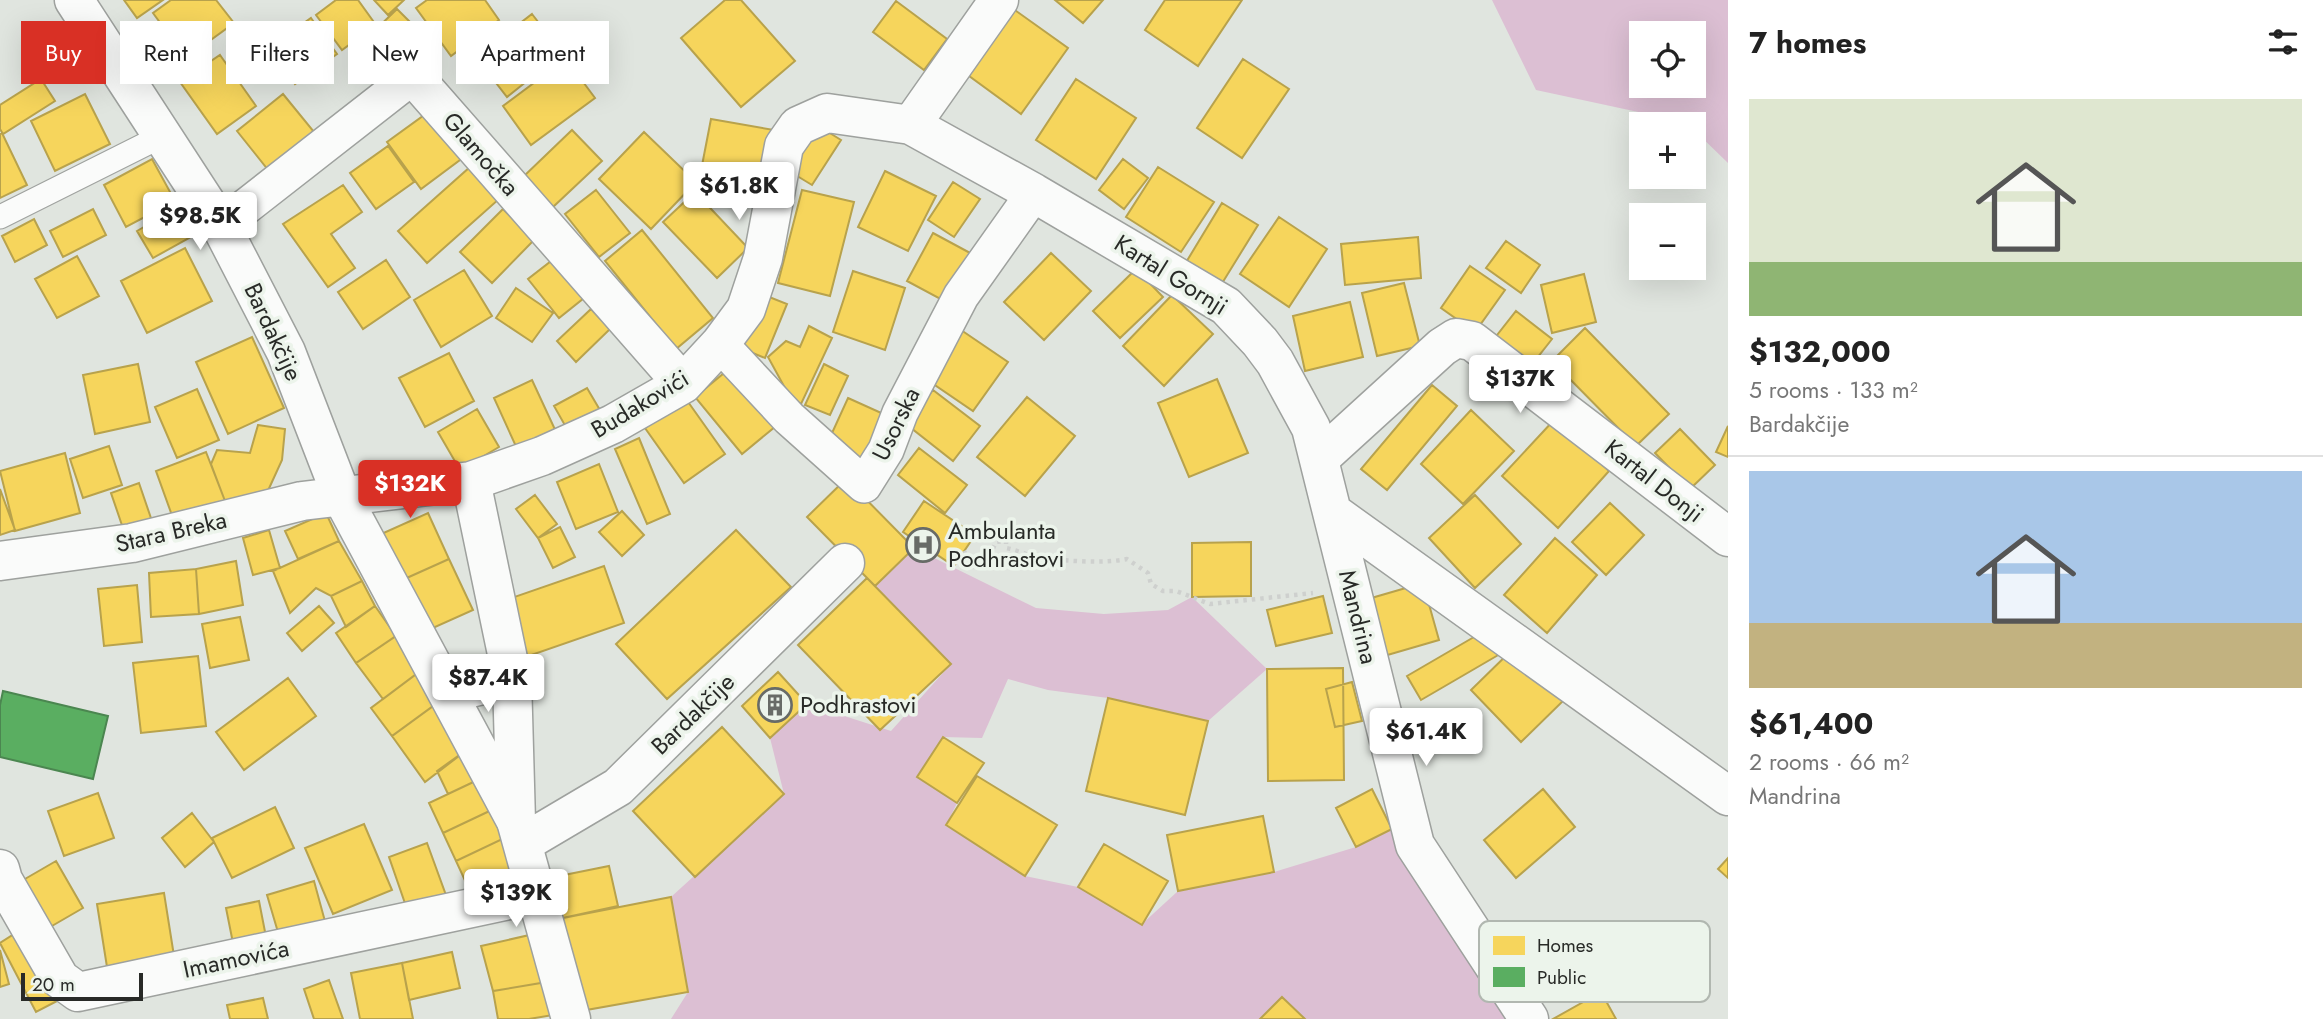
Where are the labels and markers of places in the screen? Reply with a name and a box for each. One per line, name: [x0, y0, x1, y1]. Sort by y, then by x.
pin: $61.8K: [682, 162, 796, 222]
pin: $98.5K: [143, 192, 257, 252]
pin: $137K: [1471, 356, 1569, 415]
pin: $132K: [361, 461, 459, 520]
place label: Ambulanta Podhrastovi: [948, 513, 1065, 576]
hospital icon: Ambulanta Podhrastovi: [904, 526, 942, 564]
pin: $87.4K: [431, 654, 545, 714]
building icon: Podhrastovi: [756, 686, 794, 724]
place label: Podhrastovi: [800, 687, 917, 722]
pin: $61.4K: [1369, 708, 1483, 768]
pin: $139K: [467, 870, 565, 929]

